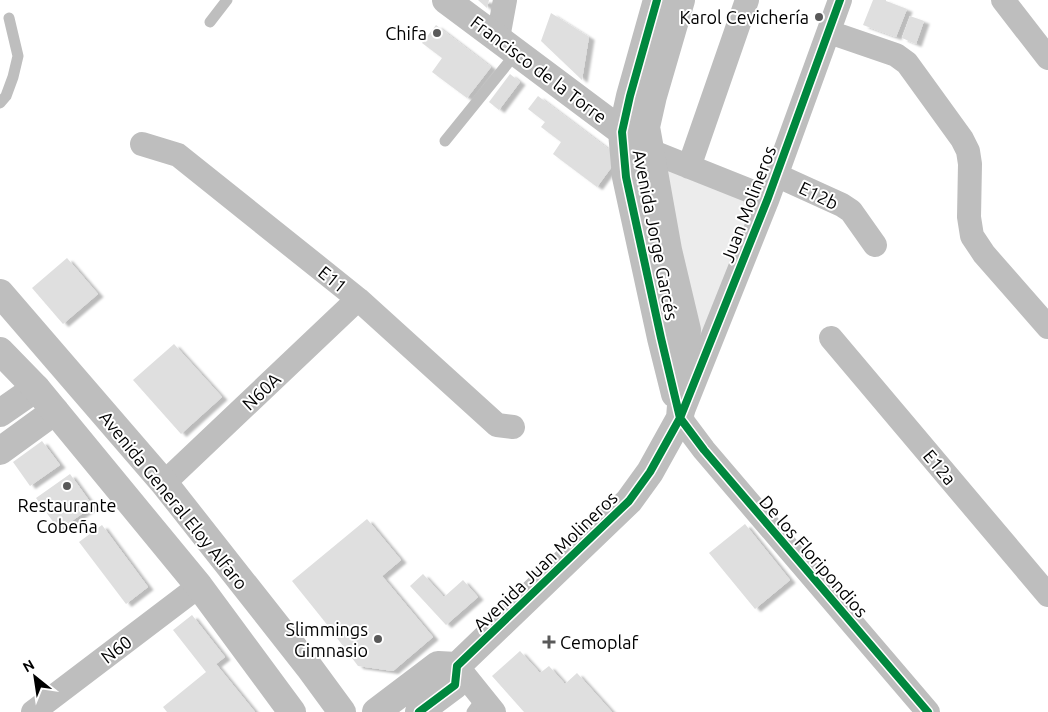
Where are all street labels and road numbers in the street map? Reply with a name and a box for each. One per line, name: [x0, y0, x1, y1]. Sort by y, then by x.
street label: Francisco de la Torre: [467, 11, 611, 127]
street label: Juan Molineros: [717, 143, 780, 265]
street label: Avenida Jorge Garcés: [630, 148, 682, 322]
street label: E12b: [796, 177, 842, 213]
street label: E11: [315, 262, 351, 296]
street label: N60A: [238, 368, 284, 414]
street label: Avenida General Eloy Alfaro: [96, 407, 252, 593]
street label: E12a: [920, 445, 960, 489]
street label: Avenida Juan Molineros: [469, 487, 621, 635]
street label: De los Floripondios: [756, 491, 872, 621]
street label: N60: [97, 631, 135, 667]

